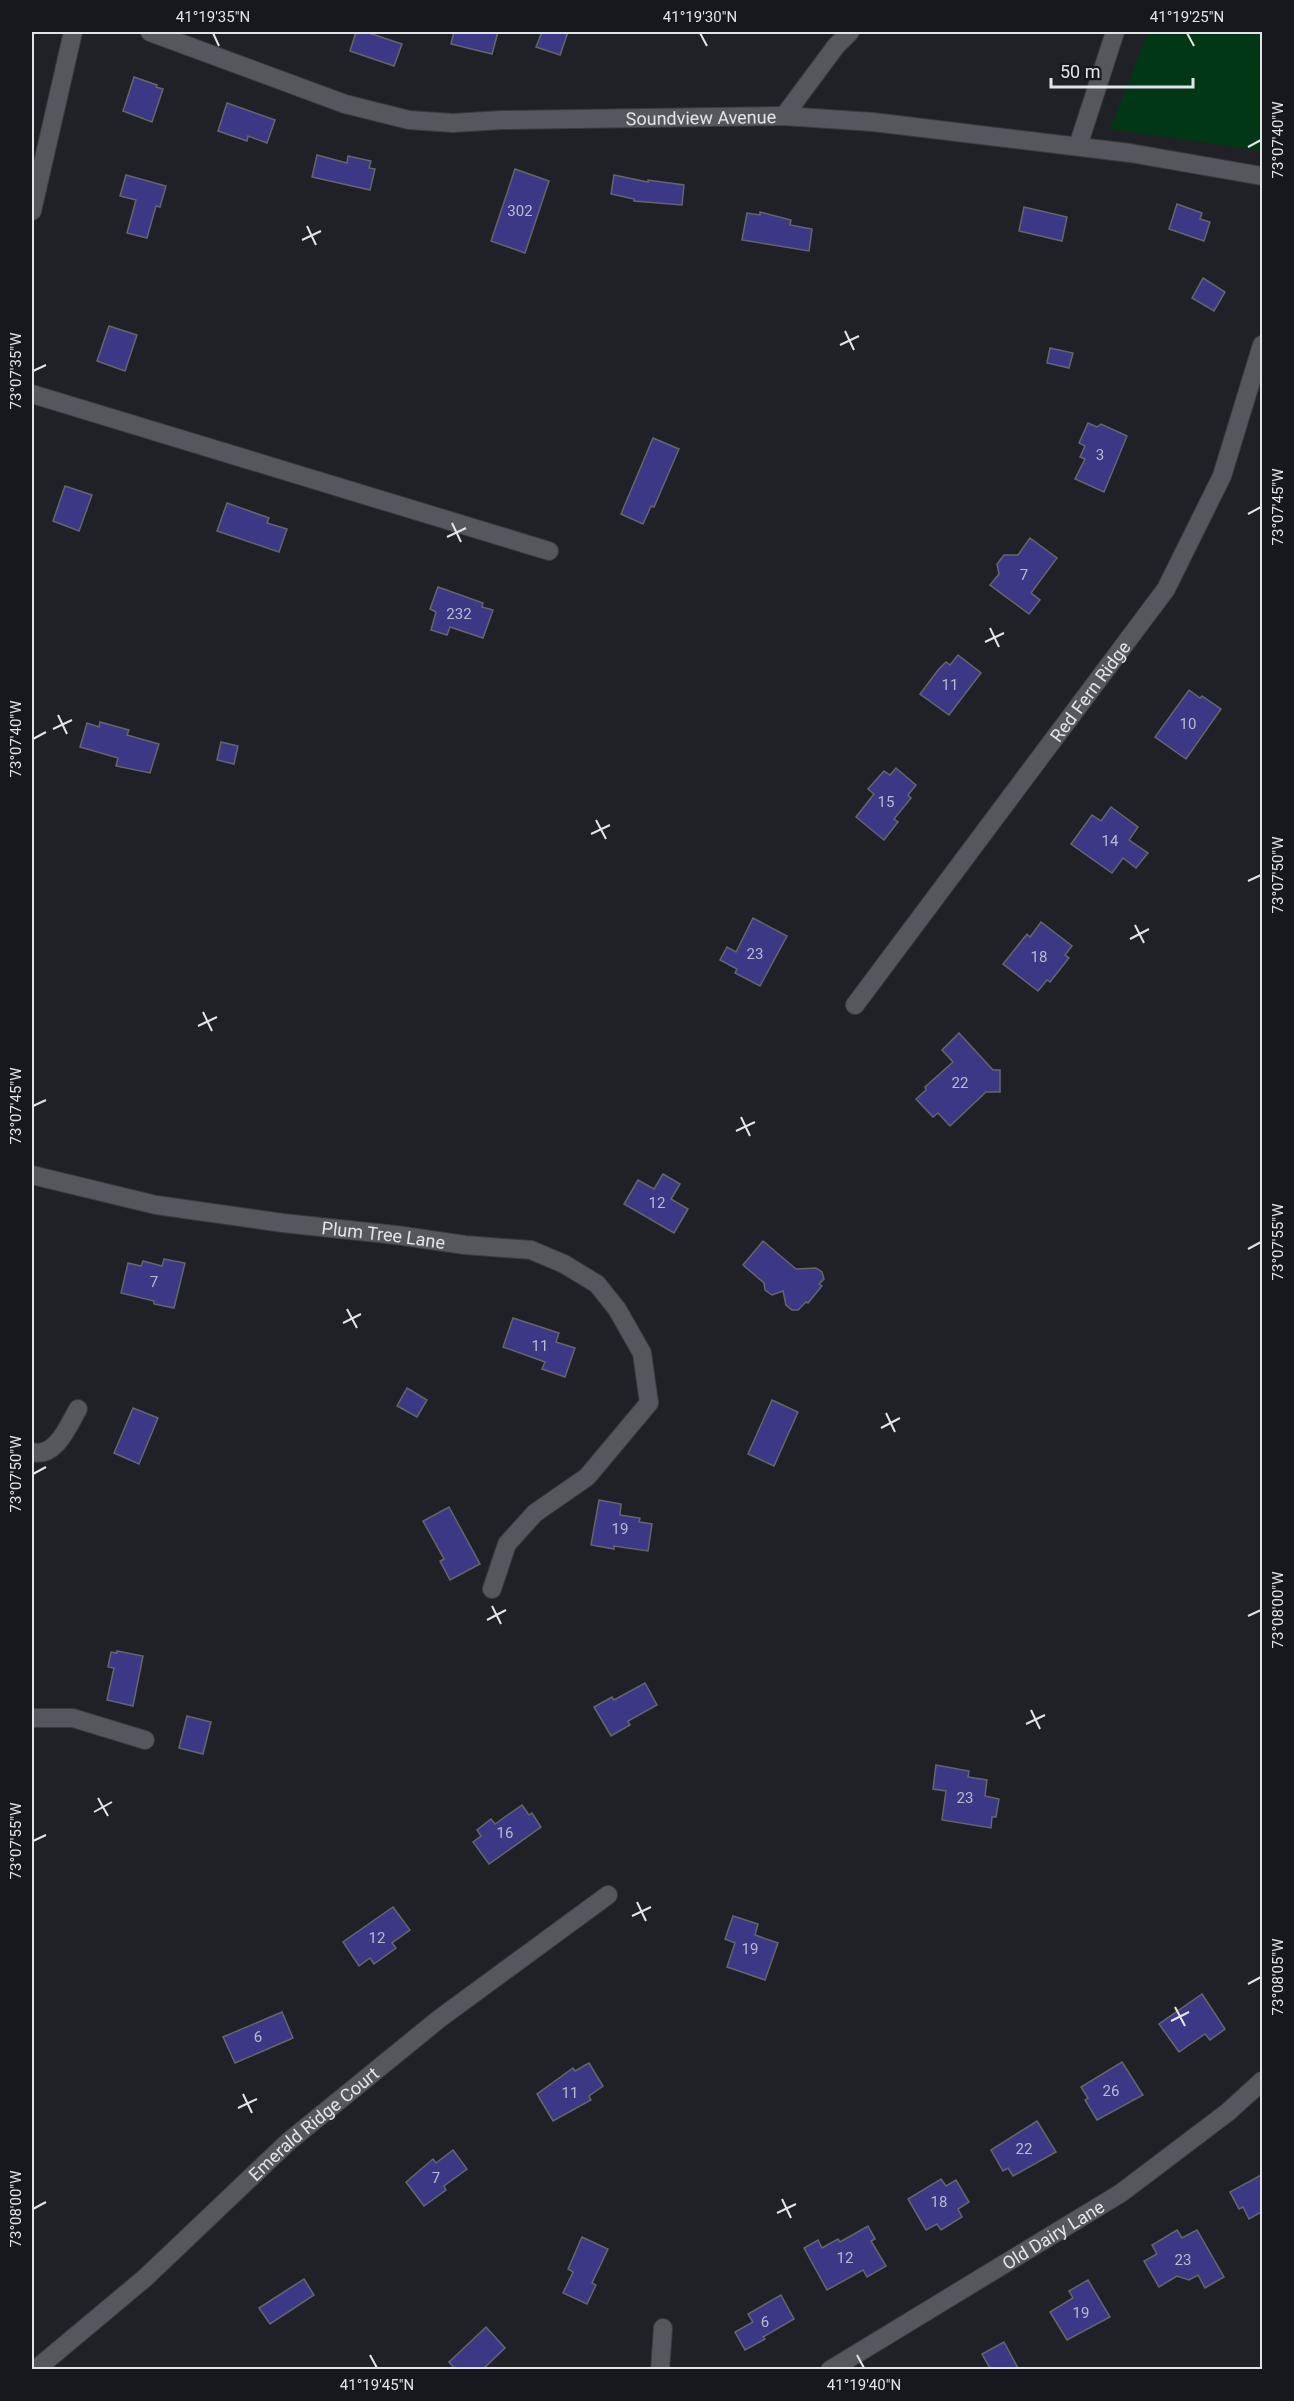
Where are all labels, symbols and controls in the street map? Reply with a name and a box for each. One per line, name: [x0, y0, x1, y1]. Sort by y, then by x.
text: 41°19'35"N: [176, 8, 250, 26]
text: 41°19'30"N: [663, 8, 737, 26]
text: 41°19'25"N: [1150, 8, 1224, 26]
scale bar: [1051, 51, 1194, 89]
text: 50 m: [1060, 61, 1100, 82]
text: 73°07'40"W: [1269, 102, 1287, 178]
street label: Soundview Avenue: [626, 106, 776, 129]
house number: 302: [507, 202, 533, 220]
text: 73°07'35"W: [7, 333, 25, 409]
house number: 3: [1096, 446, 1104, 464]
text: 73°07'45"W: [1269, 469, 1287, 545]
house number: 7: [1020, 566, 1028, 584]
house number: 232: [446, 605, 472, 623]
street label: Red Fern Ridge: [1045, 637, 1134, 746]
house number: 11: [942, 676, 958, 694]
text: 73°07'40"W: [7, 701, 25, 777]
house number: 10: [1180, 715, 1196, 733]
house number: 15: [878, 793, 894, 811]
house number: 14: [1102, 832, 1119, 850]
text: 73°07'50"W: [1269, 837, 1287, 913]
house number: 23: [747, 945, 763, 963]
house number: 18: [1031, 948, 1047, 966]
text: 73°07'45"W: [7, 1068, 25, 1144]
house number: 22: [952, 1074, 968, 1092]
house number: 12: [649, 1194, 665, 1212]
text: 73°07'55"W: [1269, 1204, 1287, 1280]
street label: Plum Tree Lane: [321, 1217, 447, 1253]
house number: 7: [150, 1273, 158, 1291]
house number: 11: [532, 1337, 548, 1355]
text: 73°07'50"W: [7, 1436, 25, 1512]
house number: 19: [612, 1520, 628, 1538]
text: 73°08'00"W: [1269, 1572, 1287, 1648]
house number: 23: [957, 1789, 973, 1807]
text: 73°07'55"W: [7, 1803, 25, 1879]
house number: 16: [497, 1824, 513, 1842]
house number: 12: [369, 1929, 385, 1947]
text: 73°08'05"W: [1269, 1939, 1287, 2015]
house number: 19: [742, 1940, 758, 1958]
house number: 6: [254, 2028, 262, 2046]
street label: Emerald Ridge Court: [244, 2062, 383, 2185]
house number: 26: [1103, 2082, 1119, 2100]
house number: 11: [562, 2084, 578, 2102]
house number: 22: [1016, 2140, 1032, 2158]
house number: 7: [432, 2169, 440, 2187]
text: 73°08'00"W: [7, 2171, 25, 2247]
house number: 18: [931, 2193, 947, 2211]
street label: Old Dairy Lane: [998, 2195, 1108, 2273]
house number: 12: [837, 2249, 853, 2267]
house number: 23: [1175, 2251, 1191, 2269]
house number: 19: [1073, 2304, 1089, 2322]
house number: 6: [761, 2313, 769, 2331]
text: 41°19'45"N: [340, 2376, 414, 2394]
text: 41°19'40"N: [827, 2376, 901, 2394]

